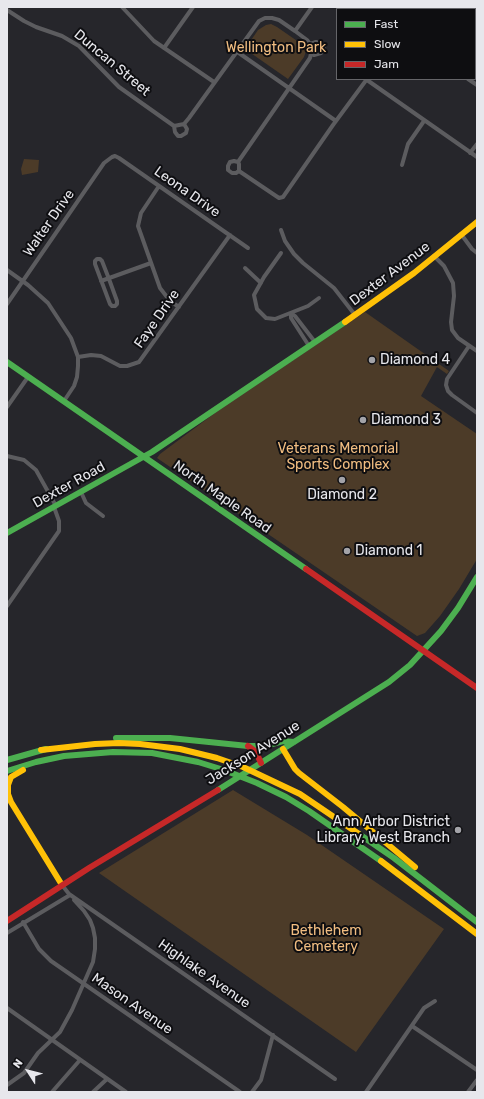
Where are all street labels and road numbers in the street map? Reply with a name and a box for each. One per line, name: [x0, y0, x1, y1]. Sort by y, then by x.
street label: Duncan Street: [70, 26, 154, 100]
street label: Leona Drive: [151, 163, 223, 221]
street label: Walter Drive: [20, 186, 78, 260]
street label: Dexter Avenue: [347, 238, 433, 310]
street label: Faye Drive: [131, 286, 183, 352]
street label: North Maple Road: [170, 457, 274, 537]
street label: Dexter Road: [30, 458, 108, 512]
street label: Jackson Avenue: [203, 717, 303, 789]
street label: Highlake Avenue: [155, 936, 253, 1012]
street label: Mason Avenue: [88, 970, 176, 1038]

